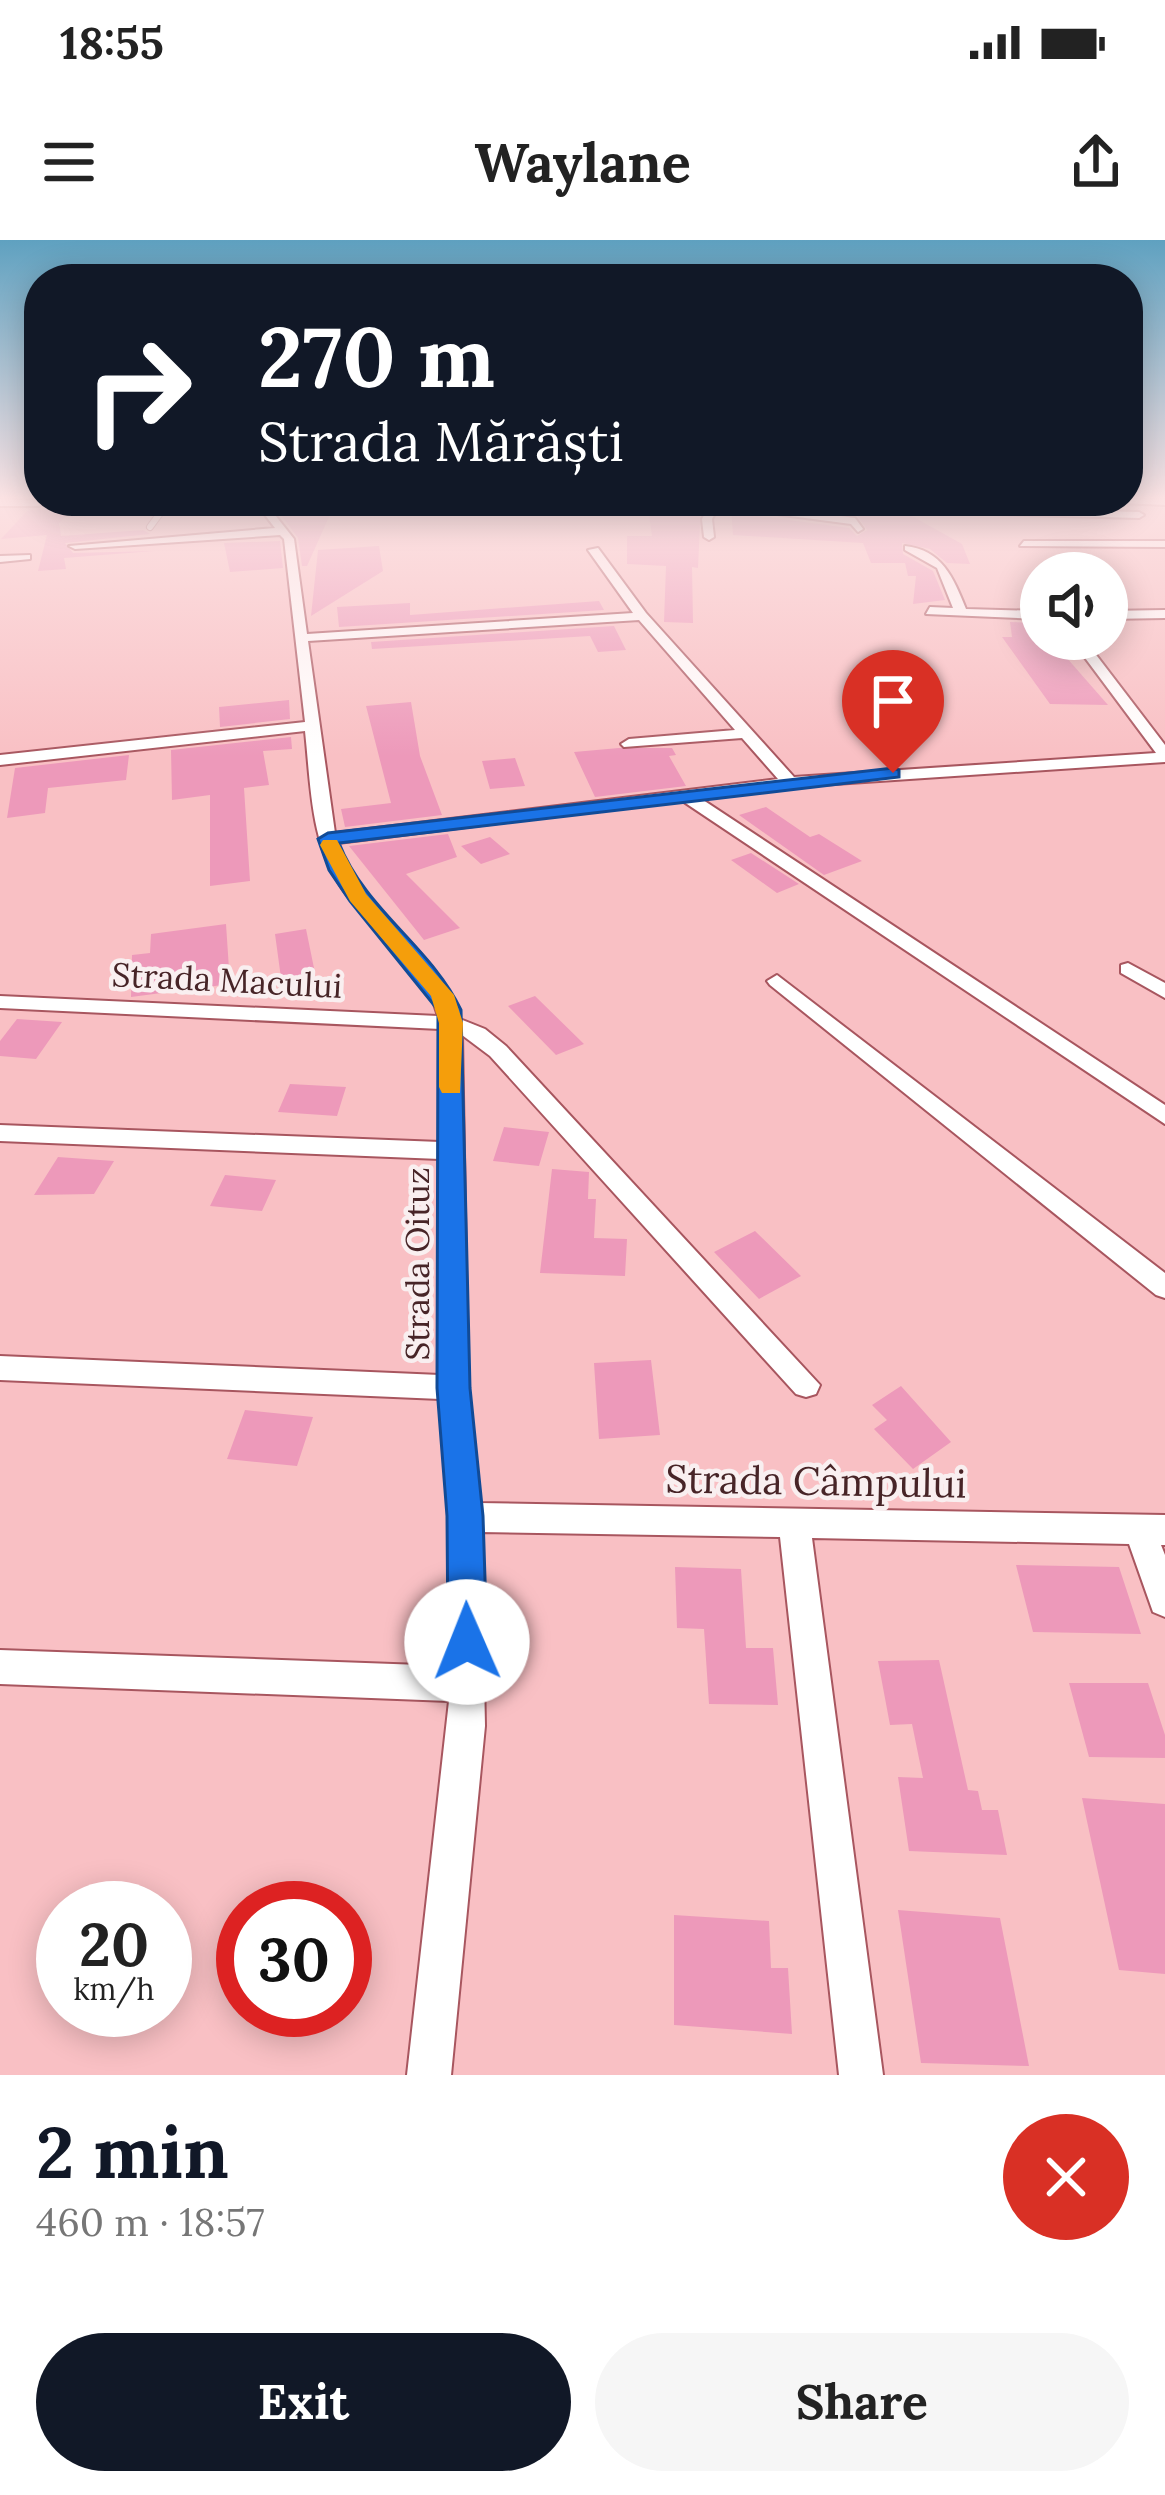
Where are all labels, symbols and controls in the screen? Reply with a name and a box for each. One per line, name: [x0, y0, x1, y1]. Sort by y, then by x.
text: 18:55: [60, 14, 164, 71]
text: Waylane: [474, 128, 691, 197]
icon: menu: [36, 129, 102, 195]
icon: share: [1063, 129, 1129, 195]
text: 270 m: [258, 302, 495, 410]
icon: right: [60, 312, 216, 468]
text: Strada Mărăști: [258, 407, 624, 476]
map controls: [1020, 552, 1128, 660]
button: sound: [1020, 552, 1128, 660]
pin: [842, 650, 944, 773]
icon: arrive: [860, 668, 926, 734]
street label: Strada Macului: [111, 953, 343, 1007]
street label: Strada Oituz: [396, 1167, 438, 1361]
street label: Strada Câmpului: [665, 1453, 967, 1509]
position arrow: [404, 1579, 530, 1705]
speed limit sign: 30: [216, 1881, 372, 2037]
text: 20: [79, 1906, 149, 1982]
text: km/h: [73, 1970, 155, 2008]
text: 2 min: [36, 2106, 229, 2198]
button: close: [1003, 2114, 1129, 2240]
text: 460 m · 18:57: [36, 2197, 264, 2247]
button: Exit: [36, 2333, 571, 2471]
button: Share: [595, 2333, 1129, 2471]

